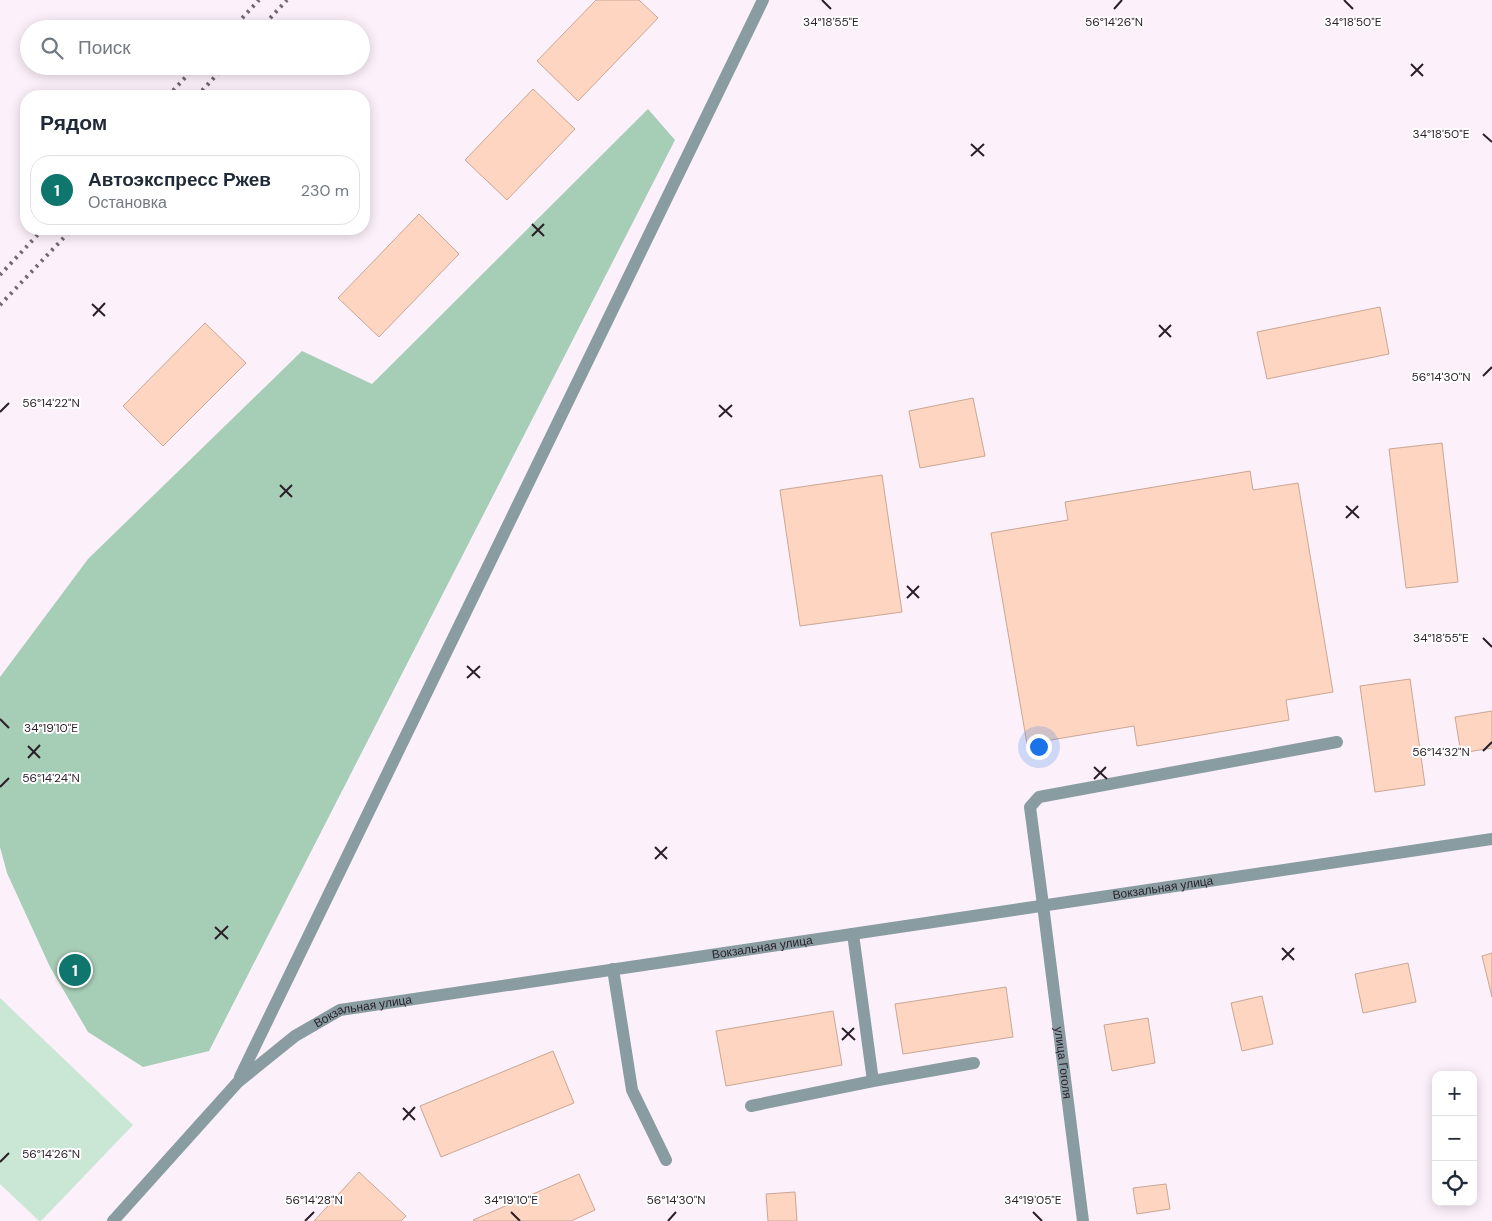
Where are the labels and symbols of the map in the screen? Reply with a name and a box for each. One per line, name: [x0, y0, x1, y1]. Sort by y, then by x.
text: 34°18'55"E: [803, 14, 859, 30]
text: 56°14'26"N: [1085, 14, 1143, 30]
text: 34°18'50"E: [1325, 14, 1382, 30]
text: 34°18'50"E: [1413, 126, 1470, 142]
text: 56°14'30"N: [1412, 369, 1471, 385]
text: 56°14'22"N: [22, 395, 80, 411]
text: 34°18'55"E: [1413, 630, 1469, 646]
text: 34°19'10"E: [24, 720, 78, 736]
your location: [1026, 734, 1052, 760]
text: 56°14'32"N: [1412, 744, 1470, 760]
text: 56°14'24"N: [22, 770, 80, 786]
street label: Вокзальная улица: [1111, 872, 1215, 903]
street label: Вокзальная улица: [711, 932, 814, 963]
pin: 1: [59, 951, 91, 989]
street label: Вокзальная улица: [311, 991, 413, 1031]
street label: улица Гоголя: [1050, 1026, 1075, 1100]
text: 56°14'26"N: [22, 1146, 80, 1162]
text: 56°14'28"N: [285, 1192, 343, 1208]
text: 34°19'10"E: [484, 1192, 538, 1208]
text: 56°14'30"N: [647, 1192, 706, 1208]
text: 34°19'05"E: [1004, 1192, 1062, 1208]

